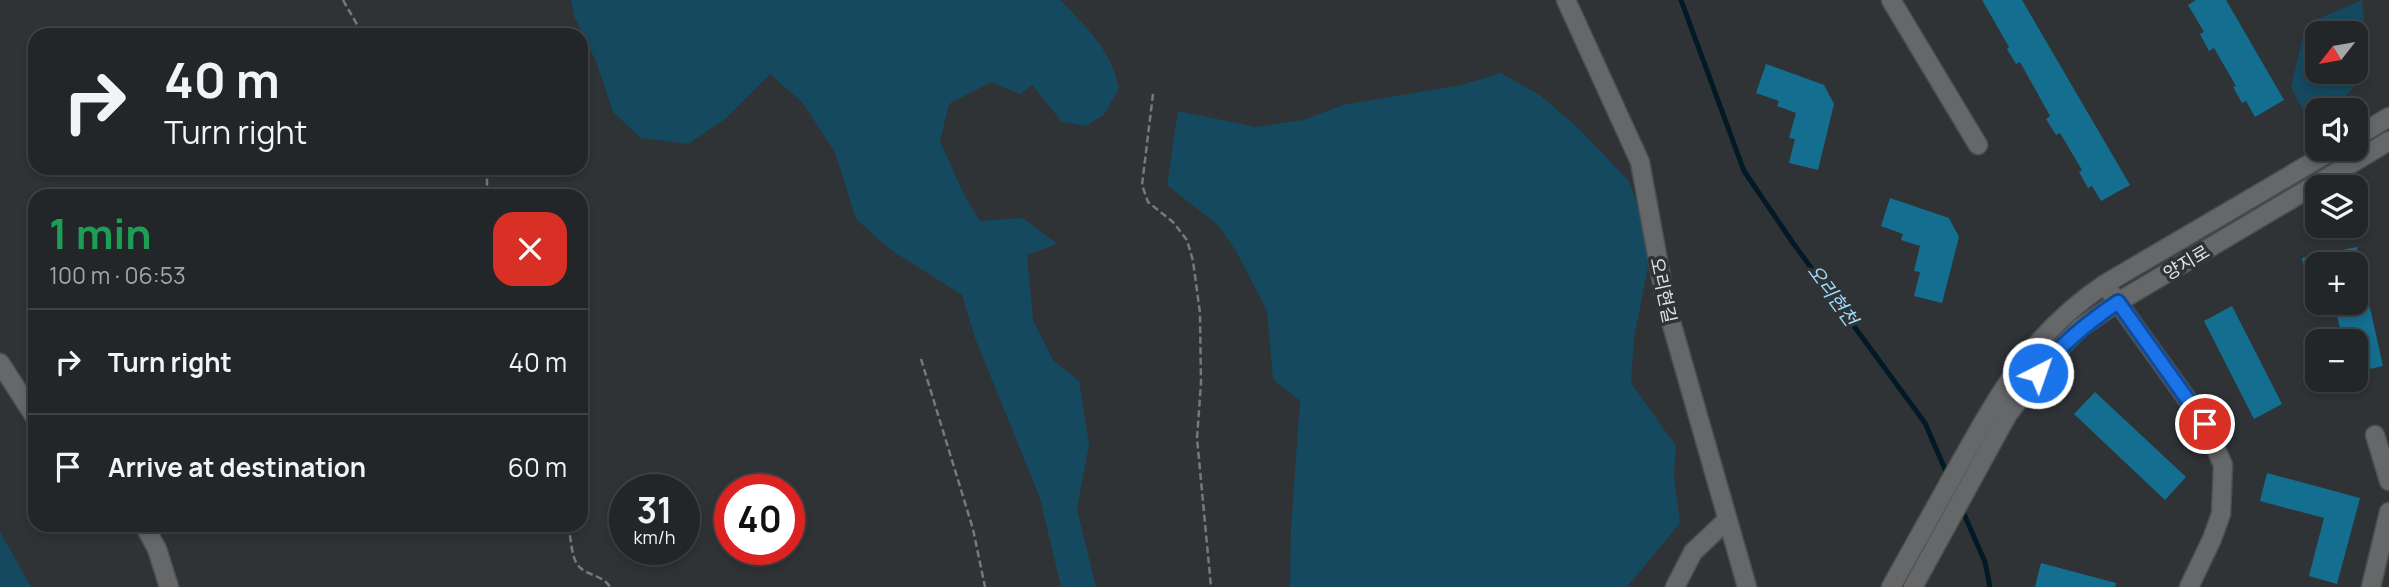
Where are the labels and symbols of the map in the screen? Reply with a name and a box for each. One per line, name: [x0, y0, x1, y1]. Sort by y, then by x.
north arrow: [2305, 21, 2368, 84]
street label: 양지로: [2159, 239, 2213, 285]
street label: 오리현길: [1645, 255, 1683, 325]
water label: 오리현천: [1802, 259, 1865, 332]
position arrow: [2001, 336, 2075, 410]
pin: [2175, 394, 2235, 454]
speed limit sign: 40: [714, 474, 805, 565]

